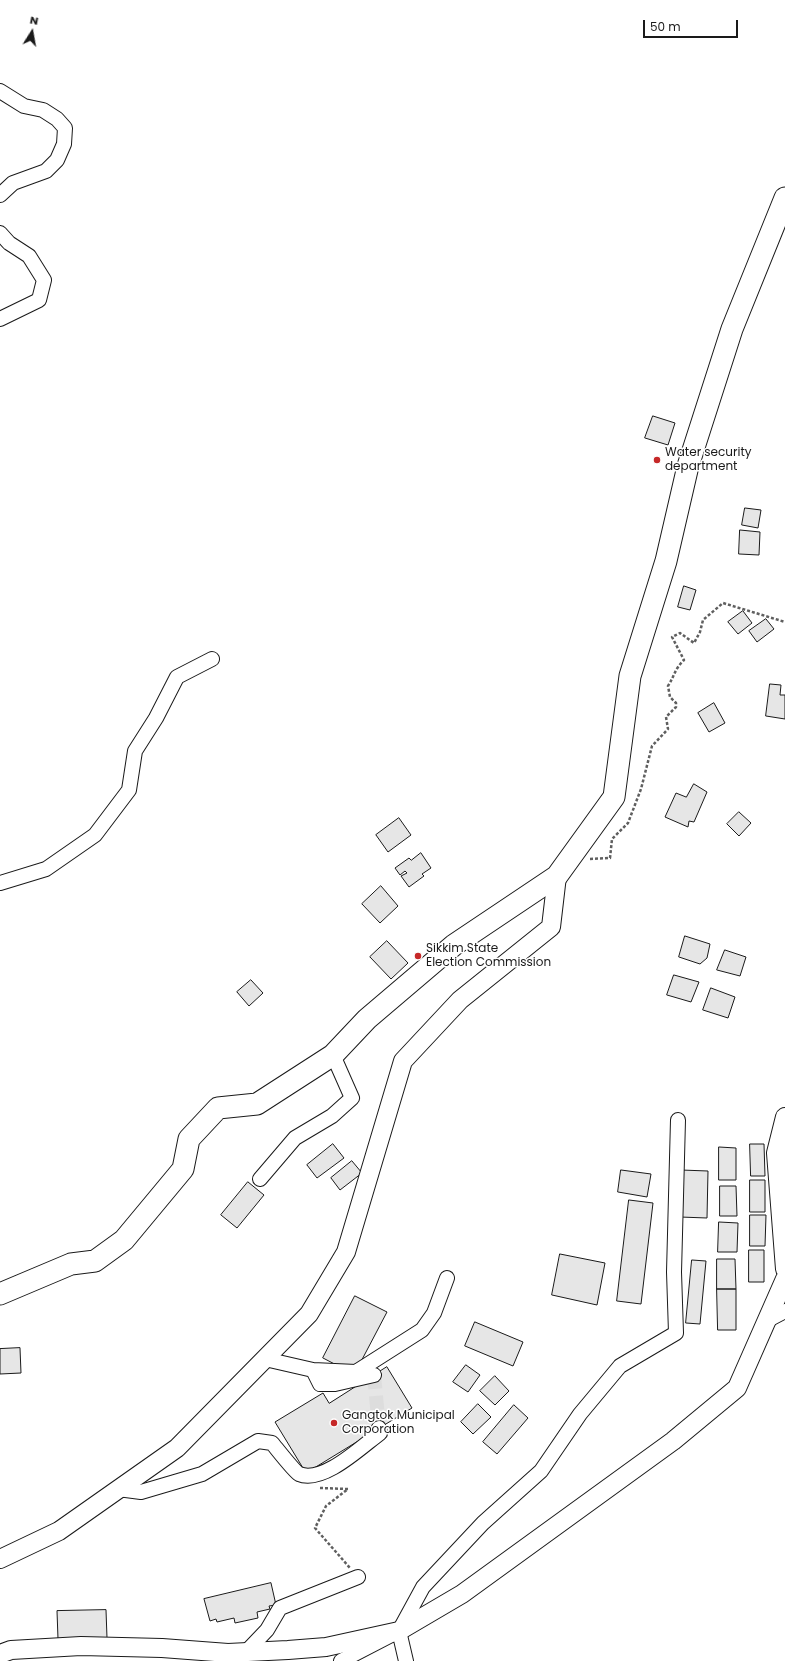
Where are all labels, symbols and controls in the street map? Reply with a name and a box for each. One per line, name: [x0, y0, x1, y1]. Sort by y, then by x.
north arrow: [12, 12, 52, 52]
text: N: [29, 12, 40, 29]
scale bar: [645, 12, 740, 38]
text: 50 m: [650, 18, 681, 35]
place label: Water security department: [665, 446, 752, 474]
marker: Water security department: [652, 455, 662, 465]
place label: Sikkim State Election Commission: [426, 942, 551, 970]
marker: Sikkim State Election Commission: [413, 951, 423, 961]
place label: Gangtok Municipal Corporation: [342, 1409, 455, 1437]
marker: Gangtok Municipal Corporation: [329, 1418, 339, 1428]

